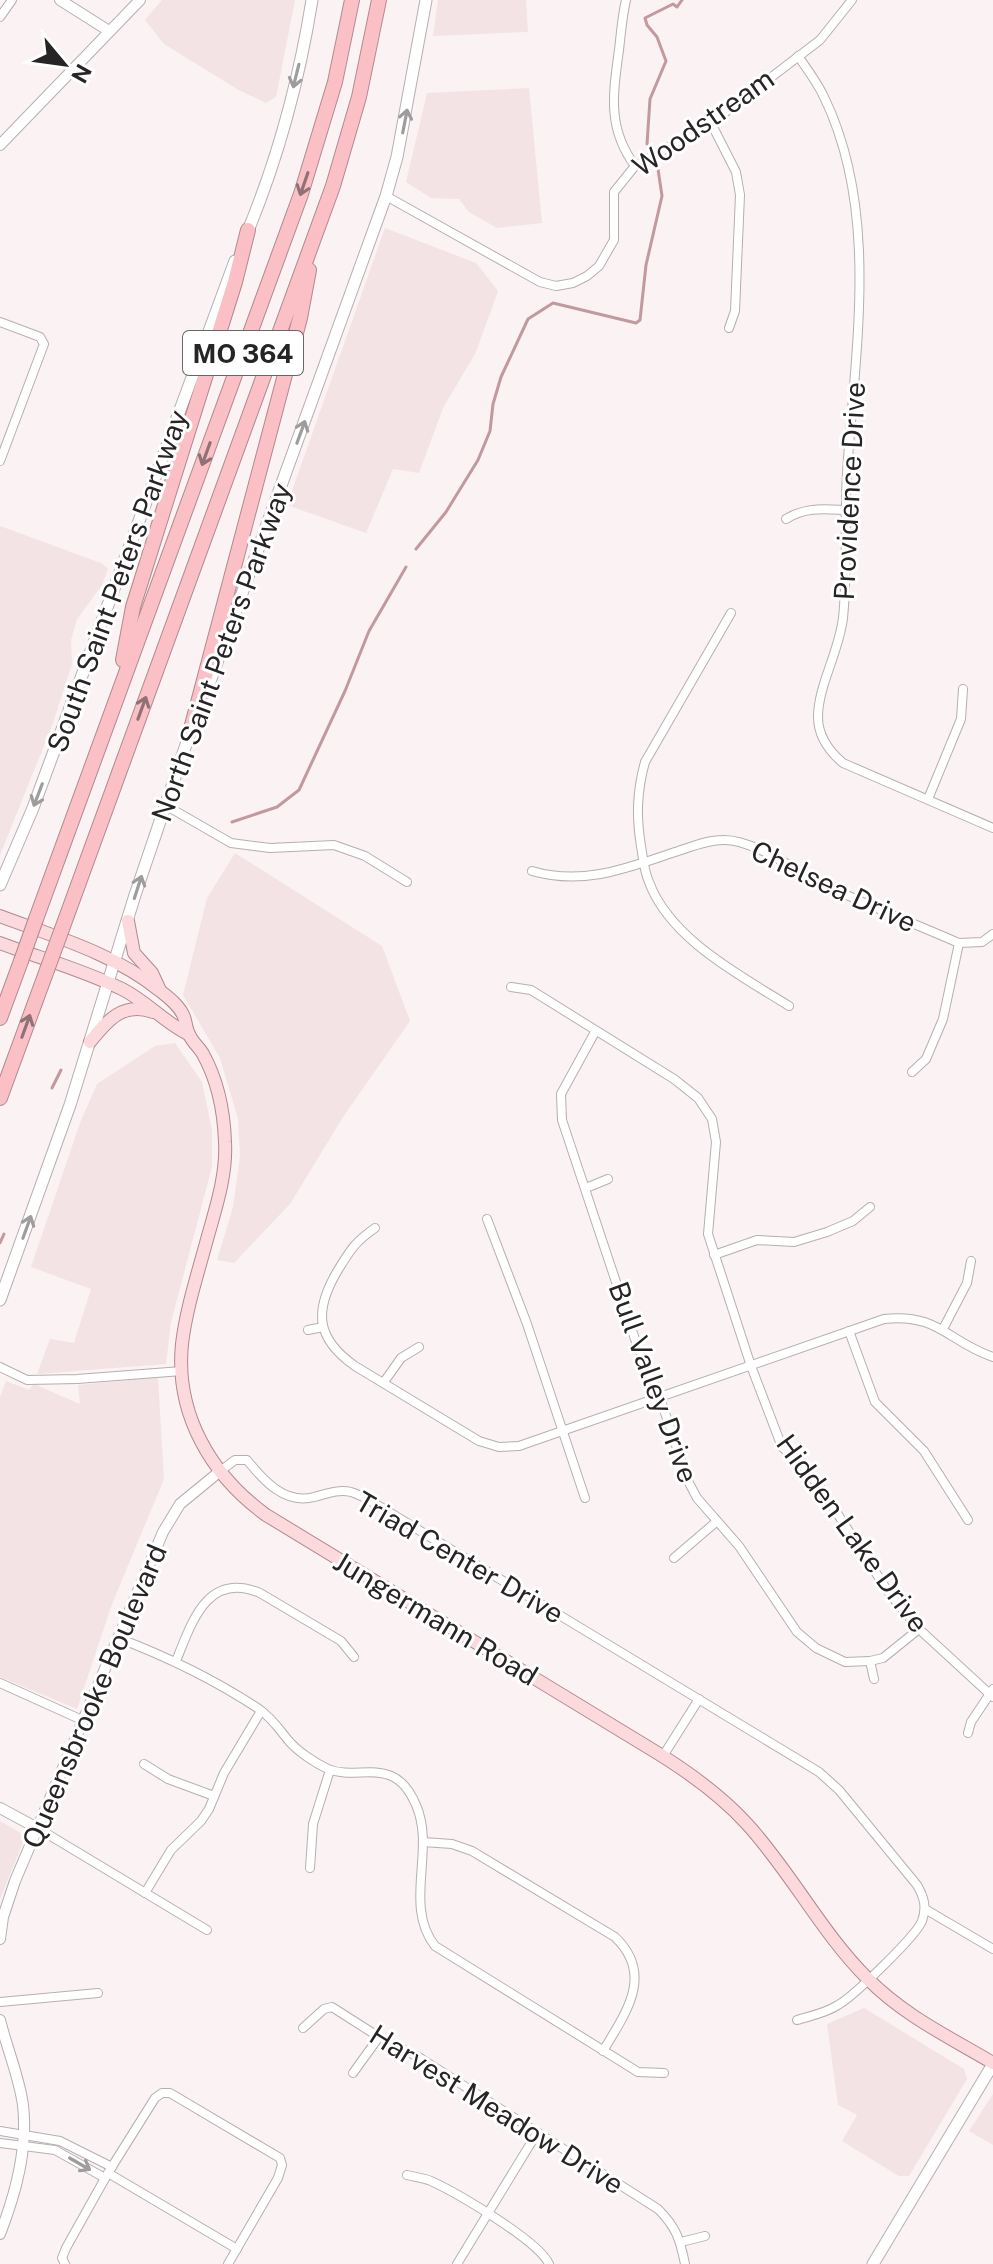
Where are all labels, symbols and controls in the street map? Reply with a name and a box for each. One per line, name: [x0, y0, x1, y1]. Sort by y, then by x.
north arrow: [24, 24, 104, 104]
text: N: [66, 60, 97, 88]
street label: Woodstream: [626, 61, 780, 183]
one-way arrow: [288, 63, 303, 89]
one-way arrow: [398, 108, 413, 134]
one-way arrow: [296, 171, 311, 196]
road number: MO 364: [183, 331, 303, 375]
street label: Providence Drive: [827, 381, 871, 601]
street label: South Saint Peters Parkway: [40, 405, 194, 757]
one-way arrow: [295, 420, 310, 445]
one-way arrow: [198, 442, 212, 466]
street label: North Saint Peters Parkway: [144, 478, 298, 826]
one-way arrow: [136, 696, 151, 721]
one-way arrow: [30, 782, 44, 807]
street label: Chelsea Drive: [746, 833, 922, 939]
one-way arrow: [131, 875, 146, 901]
one-way arrow: [20, 1014, 35, 1039]
one-way arrow: [21, 1215, 35, 1240]
street label: Bull Valley Drive: [602, 1277, 706, 1487]
street label: Hidden Lake Drive: [770, 1428, 936, 1638]
street label: Triad Center Drive: [350, 1484, 570, 1630]
street label: Queensbrooke Boulevard: [15, 1539, 173, 1853]
street label: Jungermann Road: [328, 1544, 544, 1692]
street label: Harvest Meadow Drive: [364, 2017, 630, 2201]
one-way arrow: [68, 2156, 91, 2172]

